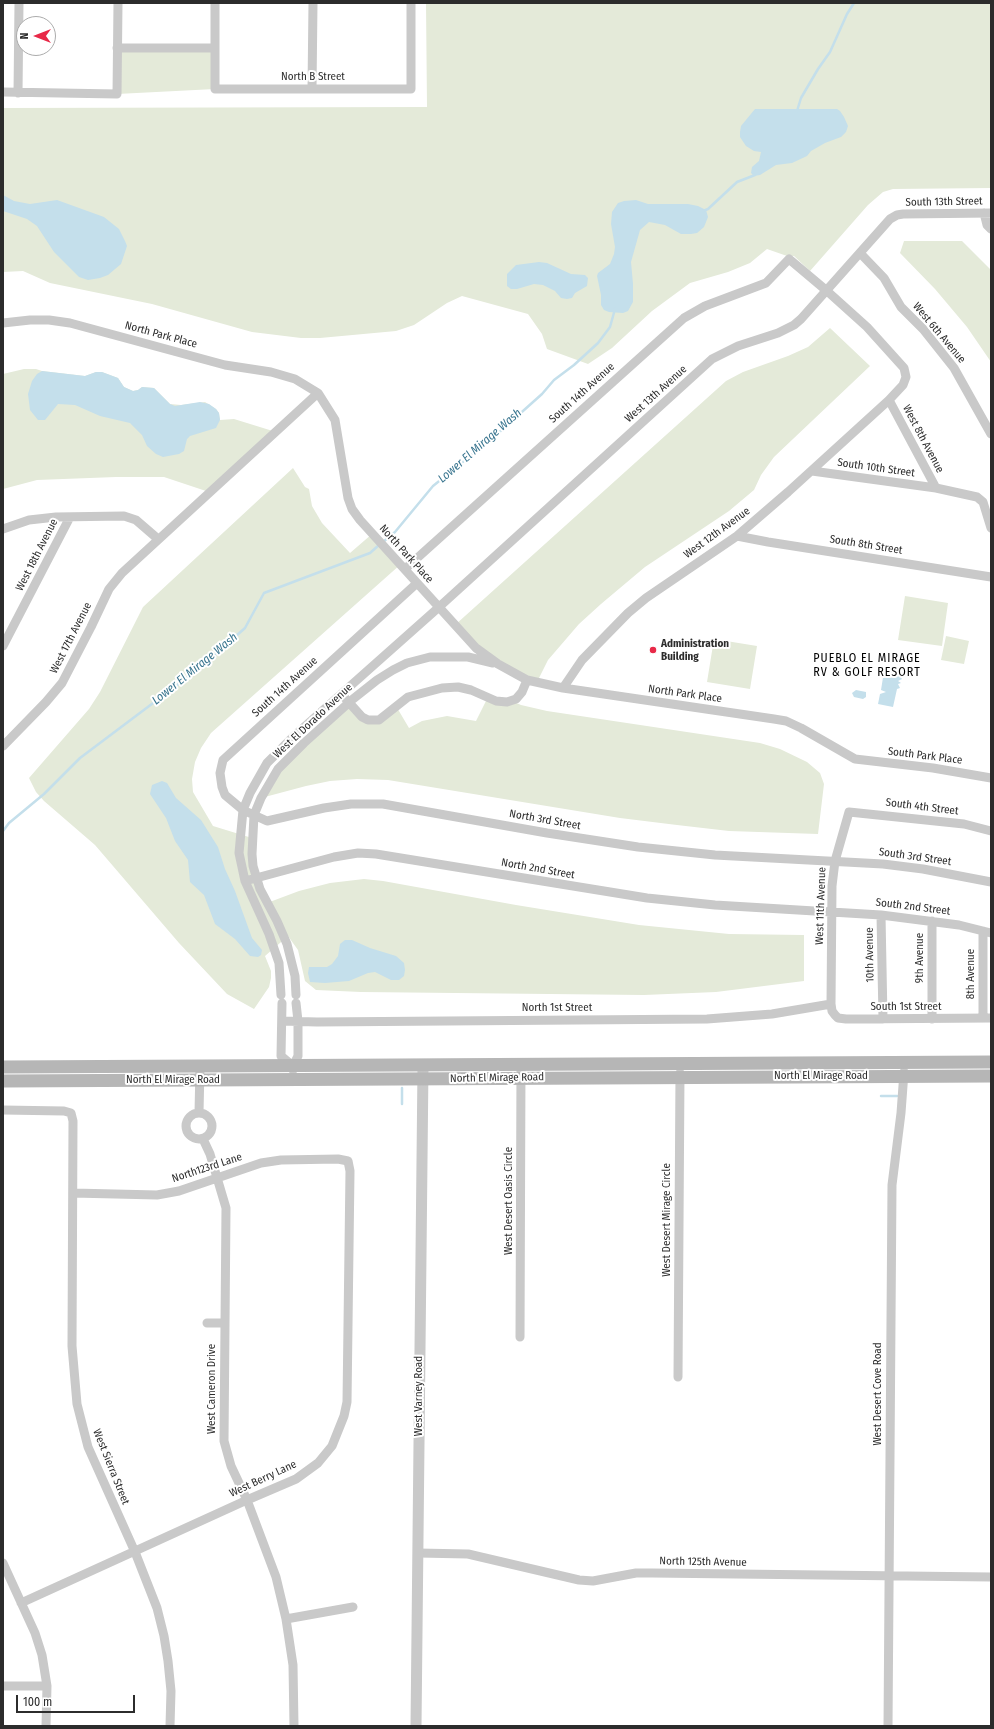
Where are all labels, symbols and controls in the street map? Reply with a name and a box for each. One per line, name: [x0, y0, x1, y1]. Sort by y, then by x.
north arrow: [16, 16, 56, 56]
text: N: [18, 33, 31, 39]
street label: North B Street: [281, 70, 345, 84]
street label: South 13th Street: [905, 195, 983, 209]
street label: West 6th Avenue: [910, 300, 968, 366]
street label: North Park Place: [123, 319, 199, 351]
street label: South 14th Avenue: [547, 360, 617, 426]
street label: West 13th Avenue: [622, 363, 690, 425]
street label: West 8th Avenue: [900, 403, 946, 475]
water label: Lower El Mirage Wash: [435, 406, 525, 486]
street label: South 10th Street: [836, 456, 916, 480]
street label: West 12th Avenue: [681, 505, 753, 561]
street label: West 18th Avenue: [13, 517, 61, 593]
street label: North Park Place: [376, 522, 436, 586]
street label: South 8th Street: [829, 533, 903, 557]
street label: West 17th Avenue: [47, 600, 95, 676]
water label: Lower El Mirage Wash: [149, 630, 241, 708]
place label: Administration Building: [661, 637, 729, 663]
marker: Administration Building: [648, 645, 658, 655]
district label: PUEBLO EL MIRAGE RV & GOLF RESORT: [813, 652, 921, 680]
street label: South 14th Avenue: [250, 654, 320, 720]
street label: West El Dorado Avenue: [271, 681, 355, 761]
street label: North Park Place: [647, 682, 723, 706]
street label: South Park Place: [887, 745, 963, 767]
street label: South 4th Street: [885, 796, 959, 818]
street label: North 3rd Street: [508, 807, 582, 833]
street label: South 3rd Street: [878, 845, 952, 869]
street label: North 2nd Street: [500, 856, 576, 882]
street label: West 11th Avenue: [813, 867, 829, 945]
street label: South 2nd Street: [875, 896, 951, 918]
street label: 10th Avenue: [863, 927, 877, 983]
street label: 9th Avenue: [913, 933, 927, 983]
street label: 8th Avenue: [964, 949, 978, 999]
street label: South 1st Street: [870, 1000, 942, 1014]
street label: North 1st Street: [522, 1001, 592, 1015]
street label: North El Mirage Road: [774, 1069, 868, 1083]
street label: North El Mirage Road: [450, 1071, 544, 1085]
street label: North El Mirage Road: [126, 1073, 220, 1087]
street label: West Desert Oasis Circle: [502, 1147, 516, 1255]
street label: North123rd Lane: [170, 1150, 244, 1186]
street label: West Desert Mirage Circle: [660, 1163, 674, 1277]
street label: West Desert Cove Road: [871, 1342, 885, 1446]
street label: West Cameron Drive: [205, 1344, 219, 1434]
street label: West Varney Road: [412, 1356, 426, 1436]
street label: West Sierra Street: [90, 1427, 132, 1507]
street label: West Berry Lane: [227, 1458, 299, 1500]
street label: North 125th Avenue: [659, 1555, 747, 1569]
scale bar: [18, 1687, 137, 1713]
text: 100 m: [23, 1695, 52, 1709]

